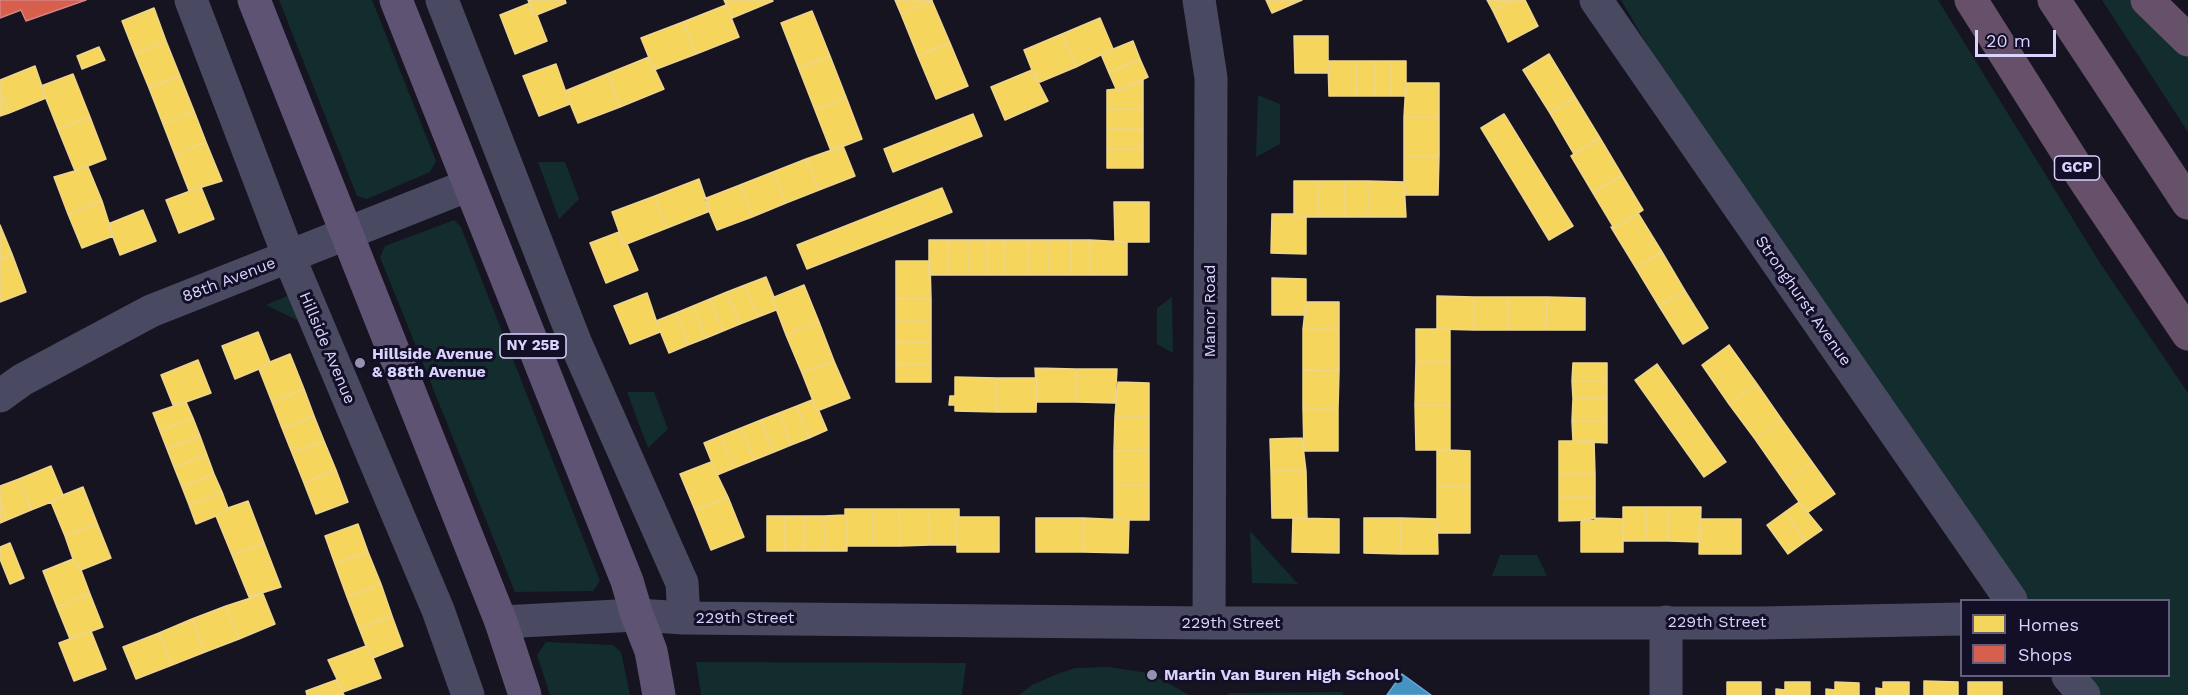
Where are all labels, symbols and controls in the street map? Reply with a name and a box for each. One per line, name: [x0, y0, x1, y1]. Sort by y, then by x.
scale bar: [1978, 18, 2059, 56]
text: 20 m: [1986, 30, 2031, 51]
road number: GCP: [2054, 156, 2100, 180]
street label: Stronghurst Avenue: [1751, 232, 1855, 370]
street label: 88th Avenue: [180, 253, 278, 307]
street label: Manor Road: [1200, 264, 1220, 358]
street label: Hillside Avenue: [295, 289, 359, 407]
road number: NY 25B: [500, 334, 566, 358]
place label: Hillside Avenue & 88th Avenue: [372, 344, 493, 382]
marker: Hillside Avenue & 88th Avenue: [353, 356, 367, 370]
legend: [1960, 599, 2170, 677]
street label: 229th Street: [696, 608, 794, 628]
street label: 229th Street: [1668, 612, 1766, 632]
street label: 229th Street: [1182, 613, 1280, 633]
text: Homes: [2018, 614, 2079, 635]
text: Shops: [2018, 644, 2072, 665]
place label: Martin Van Buren High School: [1164, 665, 1399, 685]
marker: Martin Van Buren High School: [1145, 668, 1159, 682]

